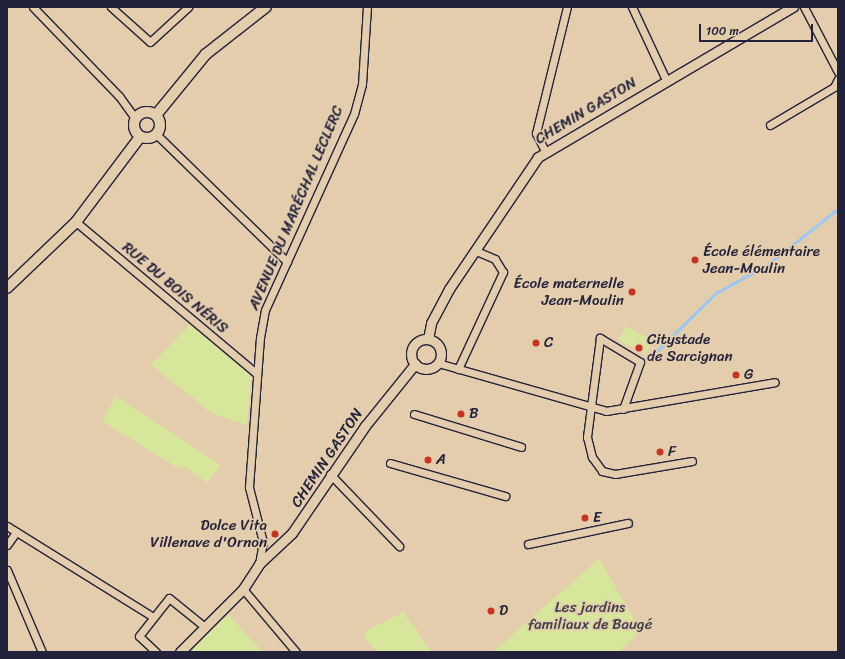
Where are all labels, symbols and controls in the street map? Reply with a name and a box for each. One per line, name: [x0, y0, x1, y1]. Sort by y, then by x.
scale bar: [701, 16, 815, 42]
text: 100 m: [706, 20, 739, 42]
street label: CHEMIN GASTON: [532, 74, 640, 148]
street label: AVENUE DU MARÉCHAL LECLERC: [245, 103, 347, 313]
street label: RUE DU BOIS NÉRIS: [118, 238, 232, 338]
place label: École élémentaire Jean-Moulin: [703, 242, 821, 277]
marker: École élémentaire Jean-Moulin: [690, 255, 700, 265]
place label: École maternelle Jean-Moulin: [514, 274, 624, 309]
marker: École maternelle Jean-Moulin: [627, 287, 637, 297]
place label: Citystade de Sarcignan: [647, 330, 733, 365]
place label: C: [544, 334, 553, 352]
marker: C: [531, 338, 541, 348]
marker: Citystade de Sarcignan: [634, 343, 644, 353]
place label: G: [744, 366, 753, 384]
marker: G: [731, 370, 741, 380]
street label: CHEMIN GASTON: [287, 405, 367, 511]
place label: B: [469, 405, 478, 423]
marker: B: [456, 409, 466, 419]
place label: F: [668, 443, 676, 461]
marker: F: [655, 447, 665, 457]
place label: A: [436, 451, 446, 469]
marker: A: [423, 455, 433, 465]
place label: E: [593, 509, 601, 527]
marker: E: [580, 513, 590, 523]
place label: Dolce Vita Villenave d'Ornon: [150, 516, 267, 551]
marker: Dolce Vita Villenave d'Ornon: [270, 529, 280, 539]
park label: Les jardins familiaux de Baugé: [527, 598, 653, 633]
place label: D: [499, 602, 508, 620]
marker: D: [486, 606, 496, 616]

